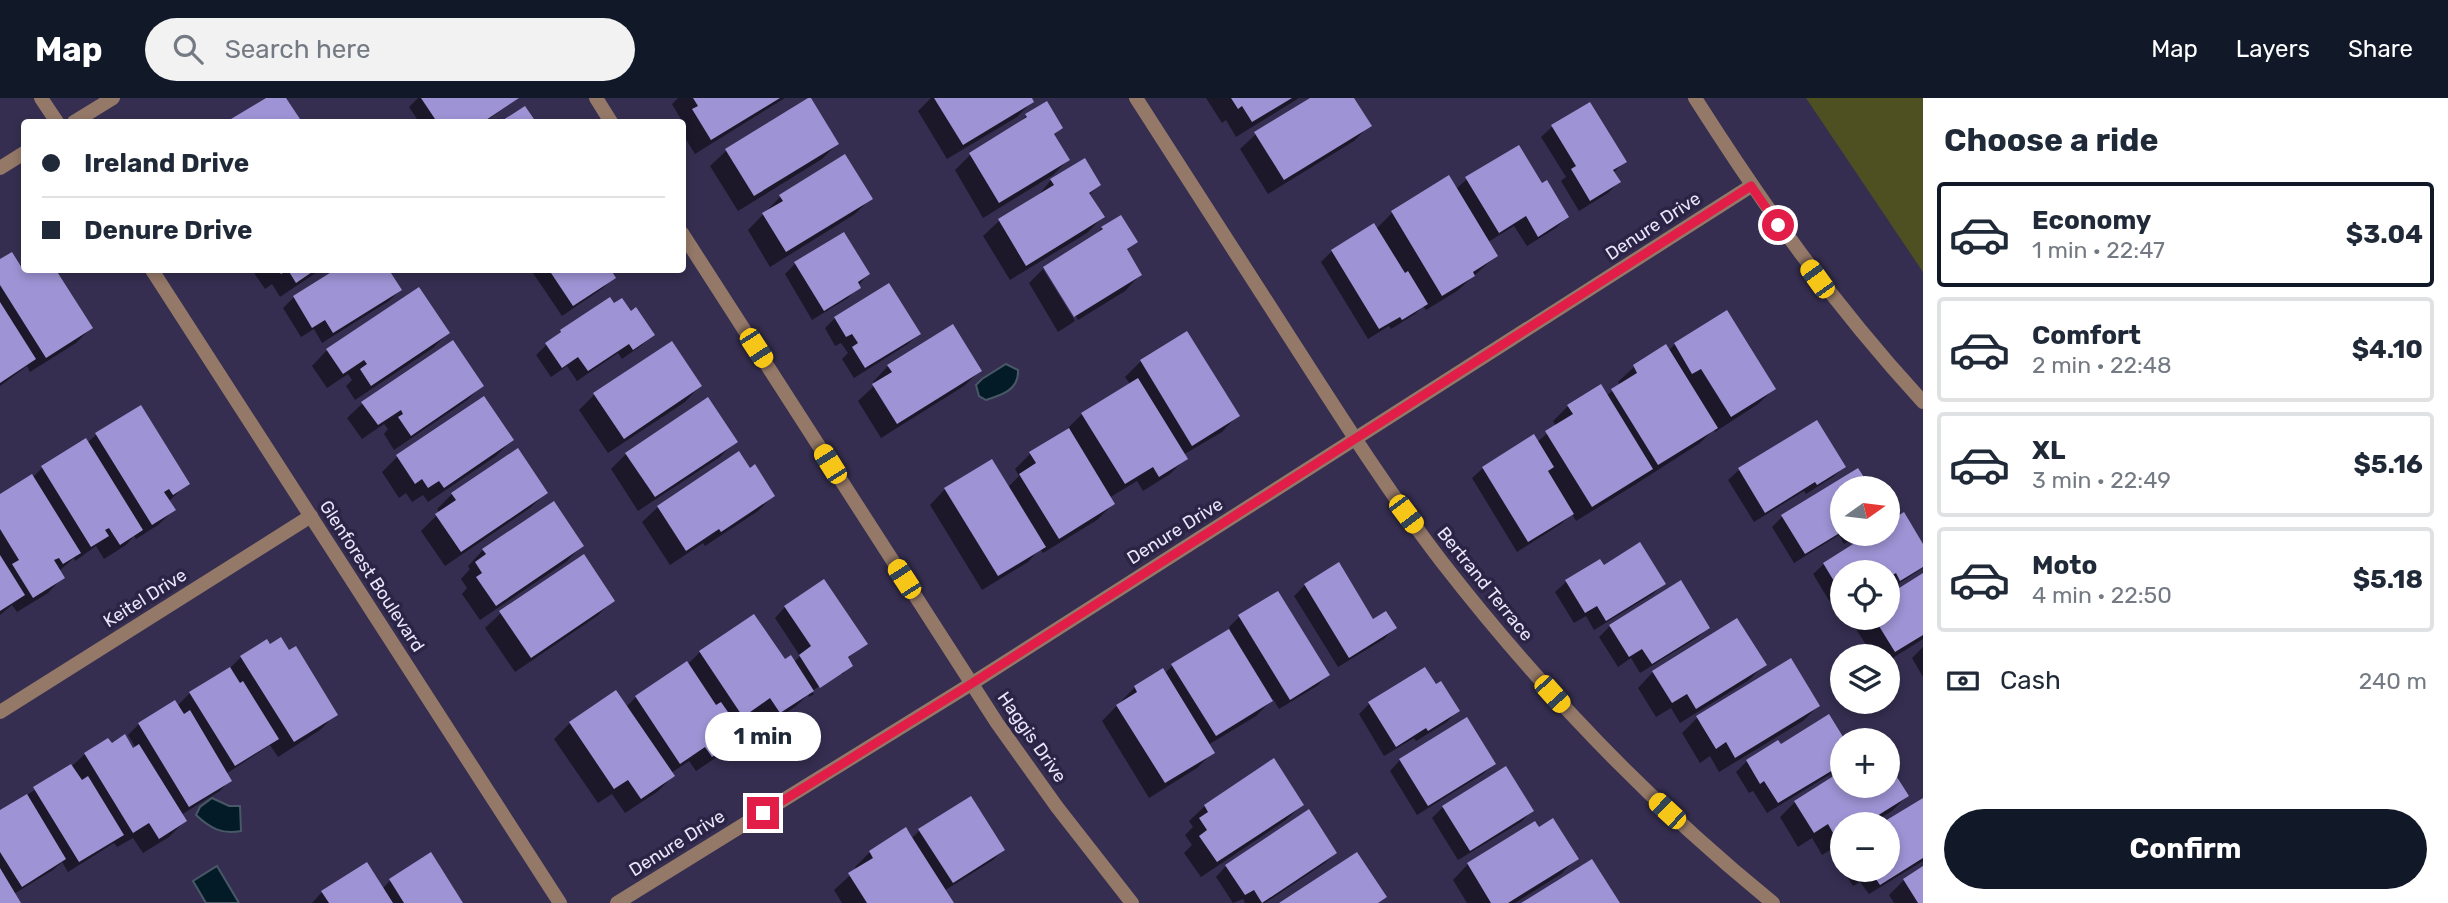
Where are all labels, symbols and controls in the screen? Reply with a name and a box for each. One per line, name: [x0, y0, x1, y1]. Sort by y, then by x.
search box: [145, 18, 635, 81]
text: Map: [35, 30, 103, 69]
icon: search: [169, 30, 207, 68]
text: Search here: [225, 34, 370, 65]
text: Map: [2151, 35, 2198, 63]
text: Layers: [2236, 35, 2310, 63]
text: Share: [2348, 35, 2413, 63]
text: Choose a ride: [1944, 121, 2158, 159]
text: Ireland Drive: [84, 148, 249, 179]
street label: Denure Drive: [1601, 187, 1705, 265]
icon: car: [1948, 203, 2011, 266]
text: Economy: [2032, 205, 2151, 236]
route start: [1762, 209, 1794, 241]
text: Denure Drive: [84, 215, 252, 246]
text: $3.04: [2346, 219, 2423, 250]
text: 1 min · 22:47: [2032, 236, 2165, 264]
car: [1797, 256, 1838, 302]
icon: car: [1948, 318, 2011, 381]
text: Comfort: [2032, 320, 2141, 351]
car: [736, 325, 777, 371]
text: $4.10: [2352, 334, 2423, 365]
text: 2 min · 22:48: [2032, 351, 2172, 379]
icon: car: [1948, 433, 2011, 496]
text: XL: [2032, 435, 2065, 466]
car: [810, 441, 851, 487]
text: $5.16: [2353, 449, 2423, 480]
text: 3 min · 22:49: [2032, 466, 2171, 494]
north arrow: [1830, 476, 1900, 546]
map controls: [1830, 476, 1900, 882]
car: [1385, 491, 1428, 537]
street label: Denure Drive: [1123, 493, 1227, 569]
street label: Glenforest Boulevard: [315, 496, 429, 656]
street label: Bertrand Terrace: [1432, 523, 1538, 645]
icon: car: [1948, 548, 2011, 611]
text: Moto: [2032, 550, 2097, 581]
car: [884, 556, 925, 602]
button: locate: [1830, 560, 1900, 630]
street label: Keitel Drive: [99, 564, 191, 632]
text: $5.18: [2353, 564, 2423, 595]
text: 4 min · 22:50: [2032, 581, 2172, 609]
button: layers: [1830, 644, 1900, 714]
icon: cash: [1944, 662, 1982, 700]
text: Cash: [2000, 665, 2061, 696]
text: 240 m: [2359, 667, 2427, 695]
car: [1531, 671, 1574, 717]
street label: Haggis Drive: [993, 687, 1071, 787]
callout: 1 min: [705, 712, 821, 760]
text: 1 min: [734, 722, 792, 750]
button: +: [1830, 728, 1900, 798]
car: [1645, 789, 1690, 833]
route end: [747, 797, 779, 829]
street label: Denure Drive: [625, 805, 729, 881]
button: Confirm: [1944, 809, 2427, 889]
button: −: [1830, 812, 1900, 882]

